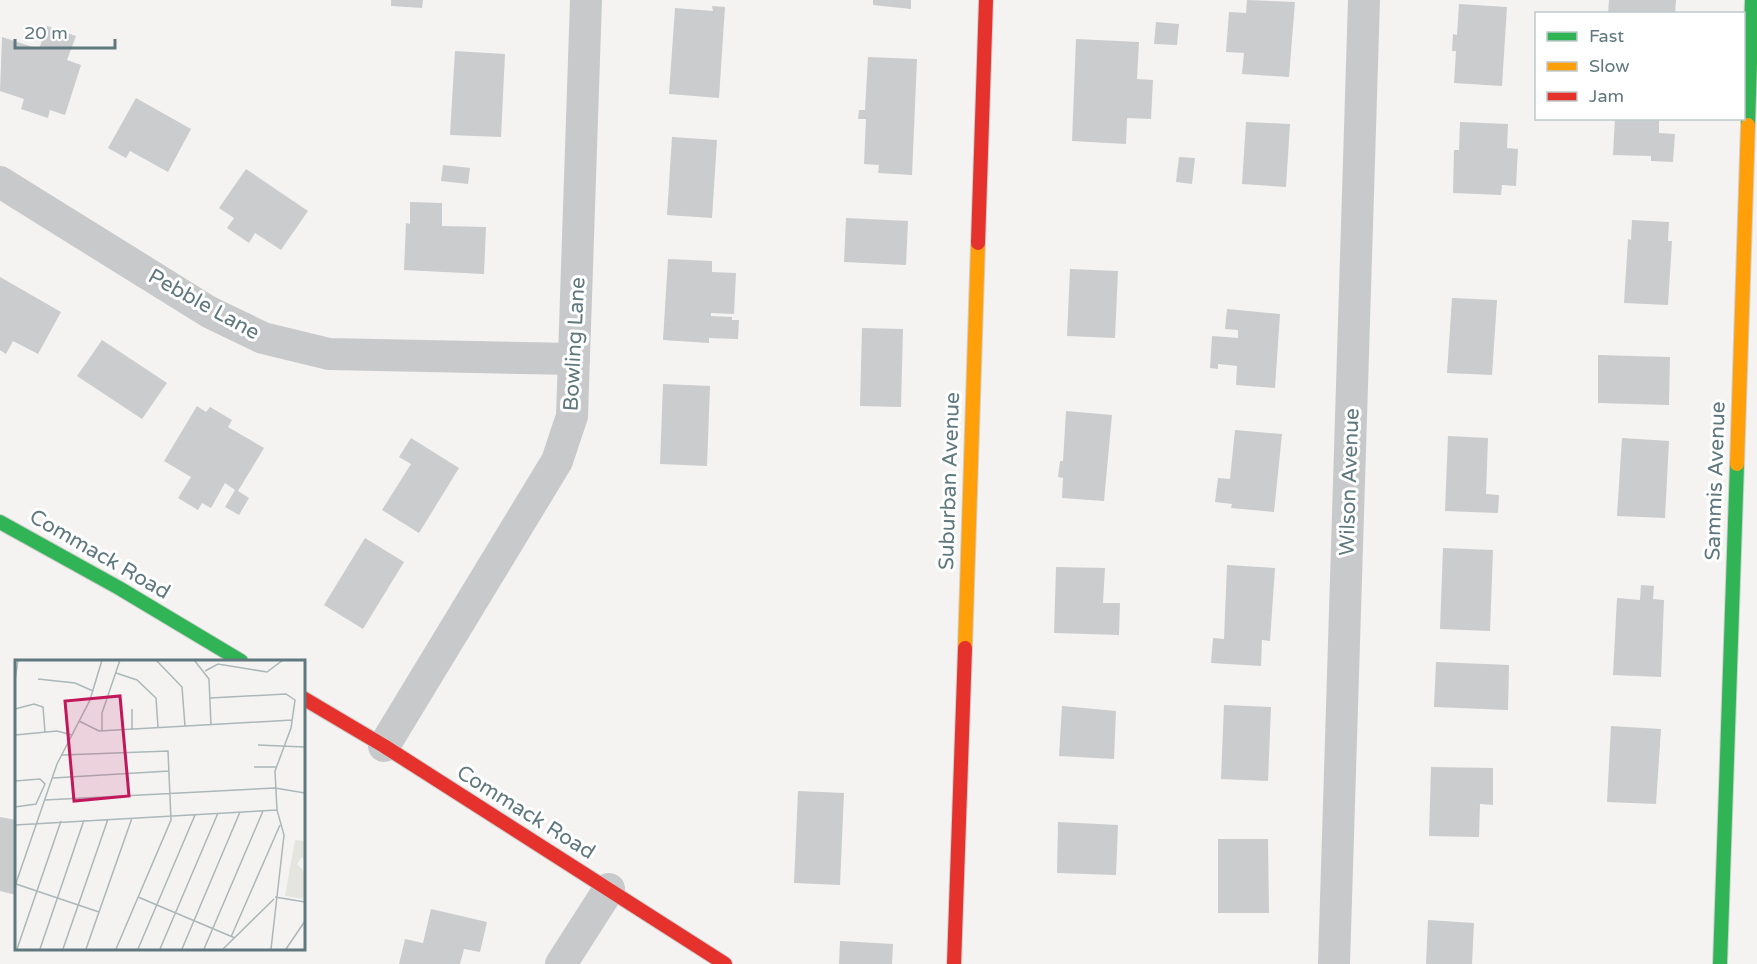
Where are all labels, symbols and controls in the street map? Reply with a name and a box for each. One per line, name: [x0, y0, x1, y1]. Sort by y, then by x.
scale bar: [15, 12, 116, 50]
legend: [1535, 12, 1745, 120]
text: 20 m: [24, 22, 68, 44]
text: Fast: [1589, 25, 1624, 47]
text: Slow: [1589, 55, 1630, 77]
text: Jam: [1589, 85, 1624, 107]
street label: Pebble Lane: [144, 264, 264, 345]
street label: Bowling Lane: [559, 276, 591, 412]
street label: Suburban Avenue: [934, 391, 965, 570]
street label: Sammis Avenue: [1700, 401, 1731, 561]
street label: Wilson Avenue: [1334, 408, 1365, 556]
street label: Commack Road: [25, 504, 175, 605]
inset map: [15, 660, 304, 949]
street label: Commack Road: [452, 760, 599, 865]

